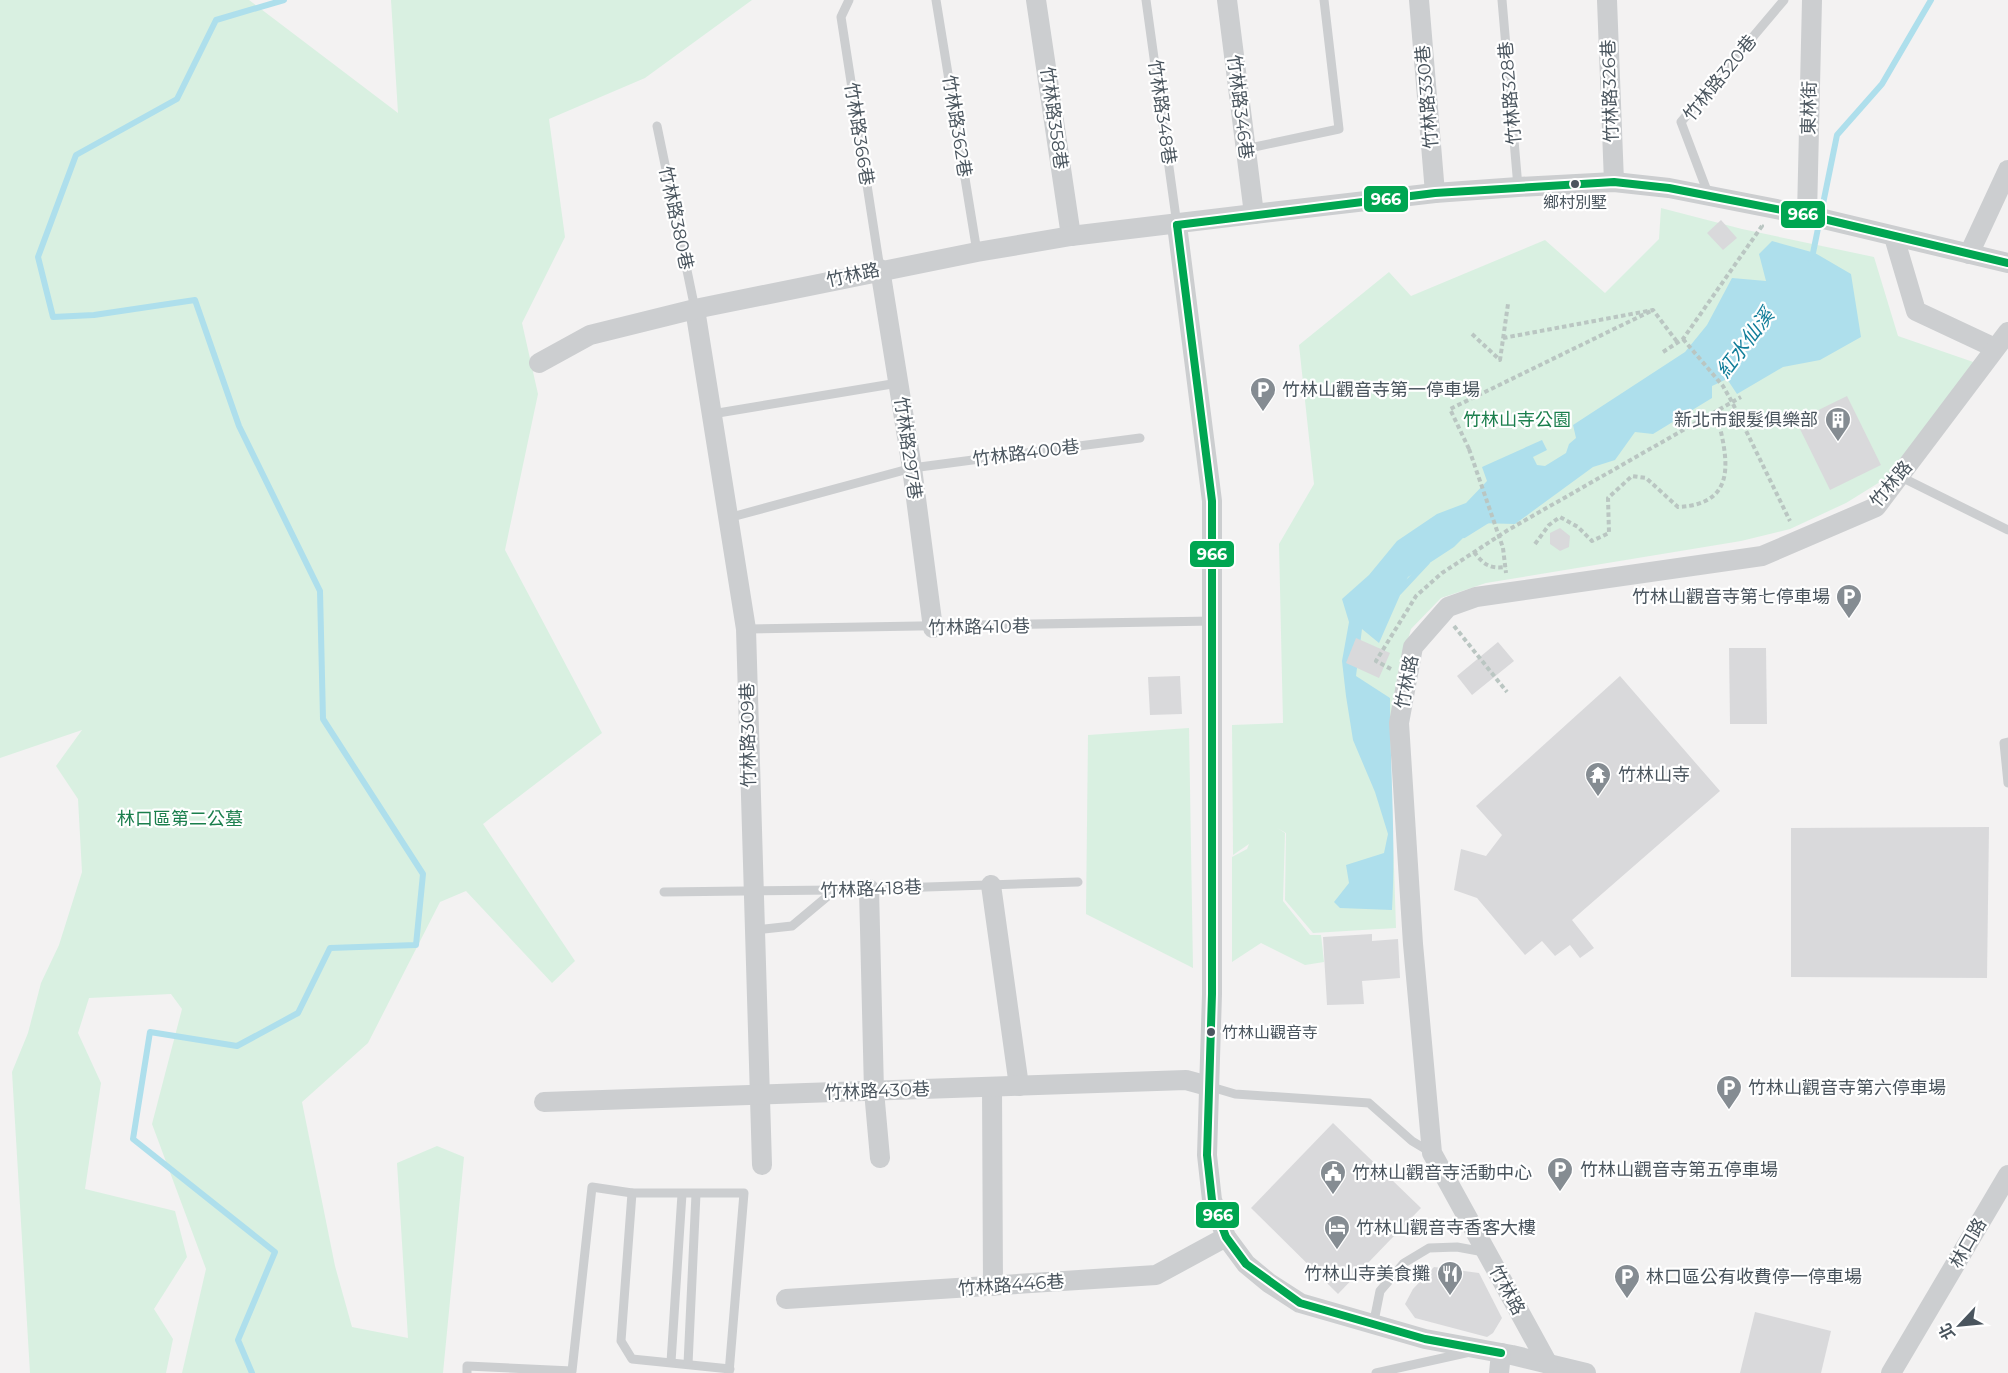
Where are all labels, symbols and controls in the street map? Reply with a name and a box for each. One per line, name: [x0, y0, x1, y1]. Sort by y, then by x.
street label: 竹林路320巷: [1679, 31, 1761, 125]
street label: 竹林路326巷: [1597, 39, 1623, 143]
street label: 竹林路328巷: [1495, 40, 1525, 146]
street label: 竹林路330巷: [1412, 44, 1442, 150]
street label: 竹林路346巷: [1223, 54, 1257, 160]
street label: 竹林路348巷: [1144, 58, 1180, 166]
street label: 竹林路358巷: [1036, 65, 1072, 171]
street label: 竹林路362巷: [938, 73, 976, 179]
street label: 竹林路366巷: [840, 81, 878, 187]
street label: 東林街: [1798, 81, 1820, 135]
street label: 竹林路380巷: [654, 164, 698, 272]
marker: 鄉村別墅: [1569, 178, 1581, 190]
line badge: 966: [1363, 185, 1409, 213]
text: 966: [1371, 190, 1401, 209]
place label: 鄉村別墅: [1543, 193, 1607, 212]
line badge: 966: [1780, 200, 1826, 229]
text: 966: [1788, 205, 1818, 224]
street label: 竹林路: [824, 259, 882, 291]
water label: 紅水仙溪: [1711, 301, 1780, 382]
parking icon: 竹林山觀音寺第一停車場: [1248, 375, 1278, 413]
place label: 竹林山觀音寺第一停車場: [1282, 379, 1480, 401]
street label: 竹林路297巷: [890, 395, 926, 501]
building icon: 新北市銀髮俱樂部: [1823, 405, 1853, 443]
park label: 竹林山寺公園: [1463, 409, 1571, 431]
place label: 新北市銀髮俱樂部: [1674, 409, 1818, 431]
street label: 竹林路400巷: [971, 436, 1081, 470]
street label: 竹林路: [1865, 456, 1917, 512]
line badge: 966: [1189, 540, 1235, 568]
text: 966: [1197, 545, 1227, 564]
parking icon: 竹林山觀音寺第七停車場: [1834, 582, 1864, 620]
place label: 竹林山觀音寺第七停車場: [1632, 586, 1830, 608]
street label: 竹林路410巷: [928, 615, 1030, 639]
street label: 竹林路: [1391, 653, 1423, 711]
street label: 竹林路309巷: [736, 682, 760, 788]
temple icon: 竹林山寺: [1583, 760, 1613, 798]
place label: 竹林山寺: [1618, 764, 1690, 786]
park label: 林口區第二公墓: [117, 808, 243, 830]
street label: 竹林路418巷: [820, 876, 922, 902]
place label: 竹林山觀音寺: [1222, 1023, 1318, 1042]
marker: 竹林山觀音寺: [1205, 1026, 1217, 1038]
parking icon: 竹林山觀音寺第六停車場: [1714, 1073, 1744, 1111]
place label: 竹林山觀音寺第六停車場: [1748, 1077, 1946, 1099]
street label: 竹林路430巷: [824, 1078, 930, 1104]
parking icon: 竹林山觀音寺第五停車場: [1545, 1155, 1575, 1193]
public building icon: 竹林山觀音寺活動中心: [1318, 1158, 1348, 1196]
place label: 竹林山觀音寺第五停車場: [1580, 1159, 1778, 1181]
place label: 竹林山觀音寺活動中心: [1352, 1162, 1532, 1184]
line badge: 966: [1195, 1201, 1240, 1229]
text: 966: [1203, 1206, 1233, 1225]
hotel icon: 竹林山觀音寺香客大樓: [1322, 1213, 1352, 1251]
street label: 林口路: [1945, 1214, 1991, 1272]
place label: 竹林山觀音寺香客大樓: [1356, 1217, 1536, 1239]
restaurant icon: 竹林山寺美食攤: [1435, 1259, 1465, 1297]
street label: 竹林路: [1484, 1261, 1530, 1319]
parking icon: 林口區公有收費停一停車場: [1612, 1262, 1642, 1300]
place label: 竹林山寺美食攤: [1304, 1263, 1430, 1285]
place label: 林口區公有收費停一停車場: [1646, 1266, 1862, 1288]
street label: 竹林路446巷: [957, 1270, 1065, 1300]
north arrow: [1930, 1295, 1990, 1355]
text: 北: [1935, 1320, 1959, 1343]

